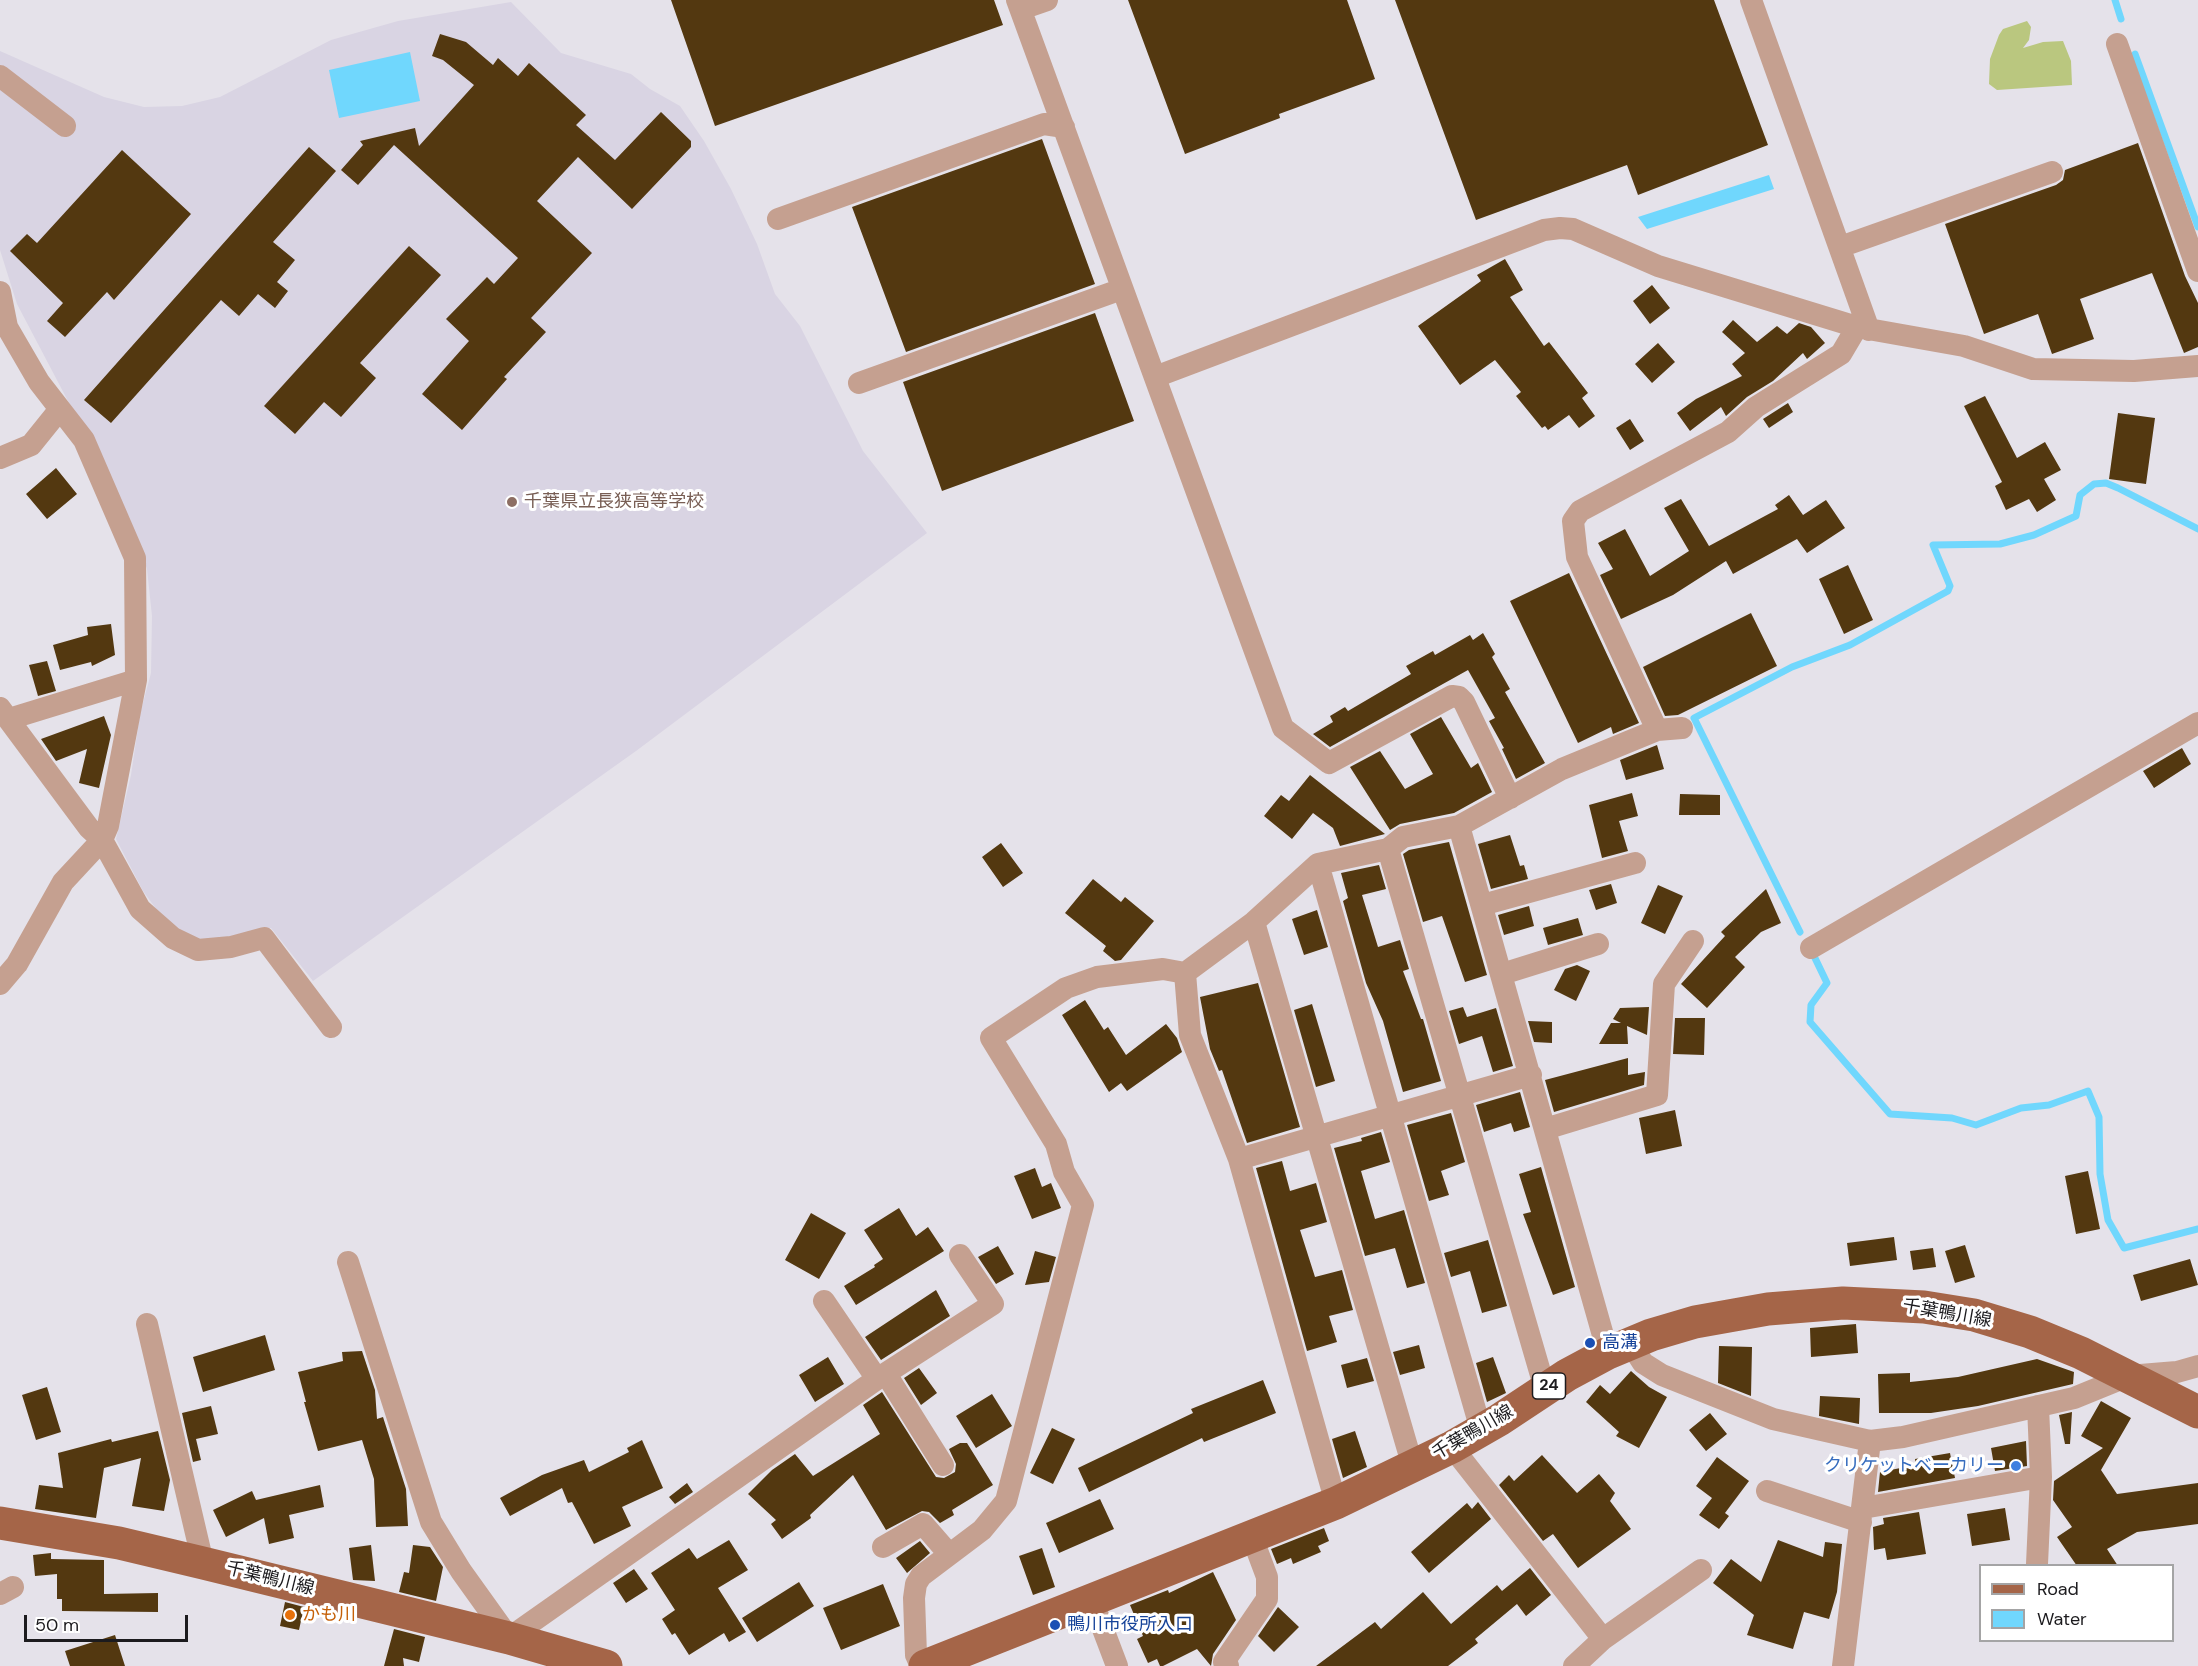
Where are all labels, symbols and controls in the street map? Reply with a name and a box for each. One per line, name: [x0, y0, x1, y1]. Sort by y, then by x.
place label: 千葉県立長狭高等学校: [524, 491, 704, 513]
marker: 千葉県立長狭高等学校: [505, 495, 519, 509]
street label: 千葉鴨川線: [1901, 1296, 1993, 1332]
place label: 高溝: [1602, 1332, 1638, 1354]
marker: 高溝: [1583, 1336, 1597, 1350]
road number: 24: [1532, 1373, 1566, 1399]
street label: 千葉鴨川線: [1429, 1401, 1517, 1465]
place label: クリケットベーカリー: [1824, 1455, 2004, 1477]
marker: クリケットベーカリー: [2009, 1459, 2023, 1473]
street label: 千葉鴨川線: [224, 1558, 316, 1600]
legend: [1979, 1564, 2174, 1642]
text: Road: [2037, 1577, 2079, 1601]
scale bar: [27, 1603, 190, 1641]
place label: かも川: [302, 1604, 356, 1626]
text: Water: [2037, 1607, 2087, 1631]
marker: かも川: [283, 1608, 297, 1622]
text: 50 m: [35, 1613, 79, 1637]
place label: 鴨川市役所入口: [1067, 1614, 1193, 1636]
marker: 鴨川市役所入口: [1048, 1618, 1062, 1632]

